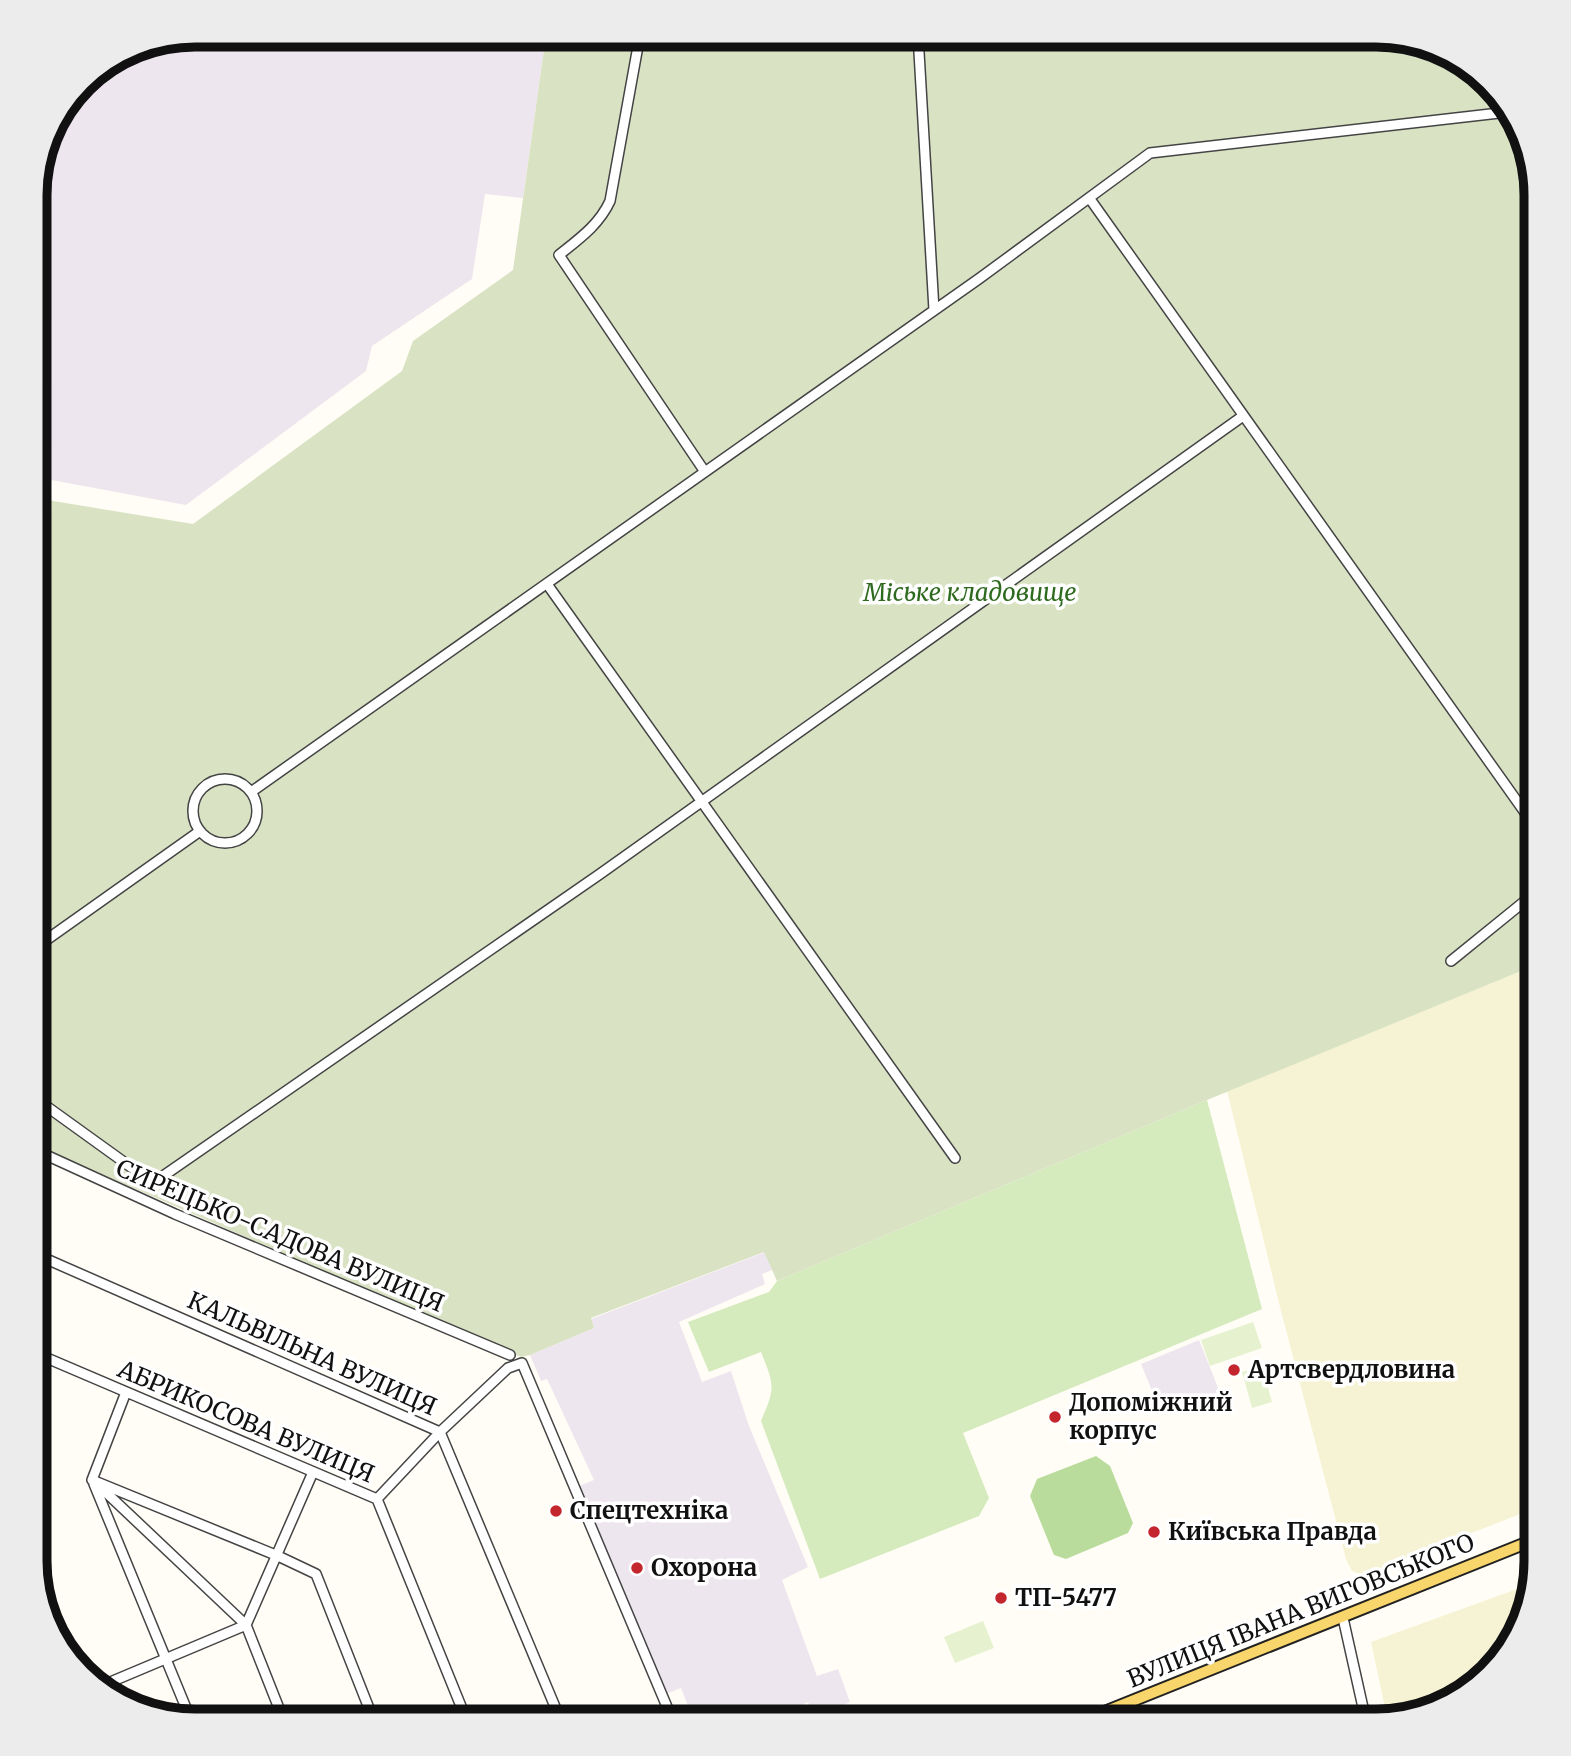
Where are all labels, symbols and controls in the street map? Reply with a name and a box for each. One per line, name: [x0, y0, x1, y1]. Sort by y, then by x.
park label: Міське кладовище: [862, 577, 1077, 608]
street label: СИРЕЦЬКО-САДОВА ВУЛИЦЯ: [111, 1152, 449, 1319]
street label: КАЛЬВІЛЬНА ВУЛИЦЯ: [183, 1285, 442, 1423]
street label: АБРИКОСОВА ВУЛИЦЯ: [112, 1353, 379, 1490]
place label: Артсвердловина: [1247, 1354, 1455, 1385]
marker: Артсвердловина: [1226, 1362, 1242, 1378]
place label: Допоміжний корпус: [1069, 1387, 1233, 1446]
marker: Допоміжний корпус: [1047, 1409, 1063, 1425]
place label: Спецтехніка: [570, 1495, 728, 1526]
marker: Спецтехніка: [548, 1503, 564, 1519]
place label: Київська Правда: [1168, 1516, 1377, 1547]
marker: Київська Правда: [1146, 1524, 1162, 1540]
street label: ВУЛИЦЯ ІВАНА ВИГОВСЬКОГО: [1123, 1527, 1479, 1694]
place label: Охорона: [651, 1552, 757, 1583]
marker: Охорона: [629, 1560, 645, 1576]
place label: ТП-5477: [1015, 1582, 1117, 1613]
marker: ТП-5477: [993, 1590, 1009, 1606]

